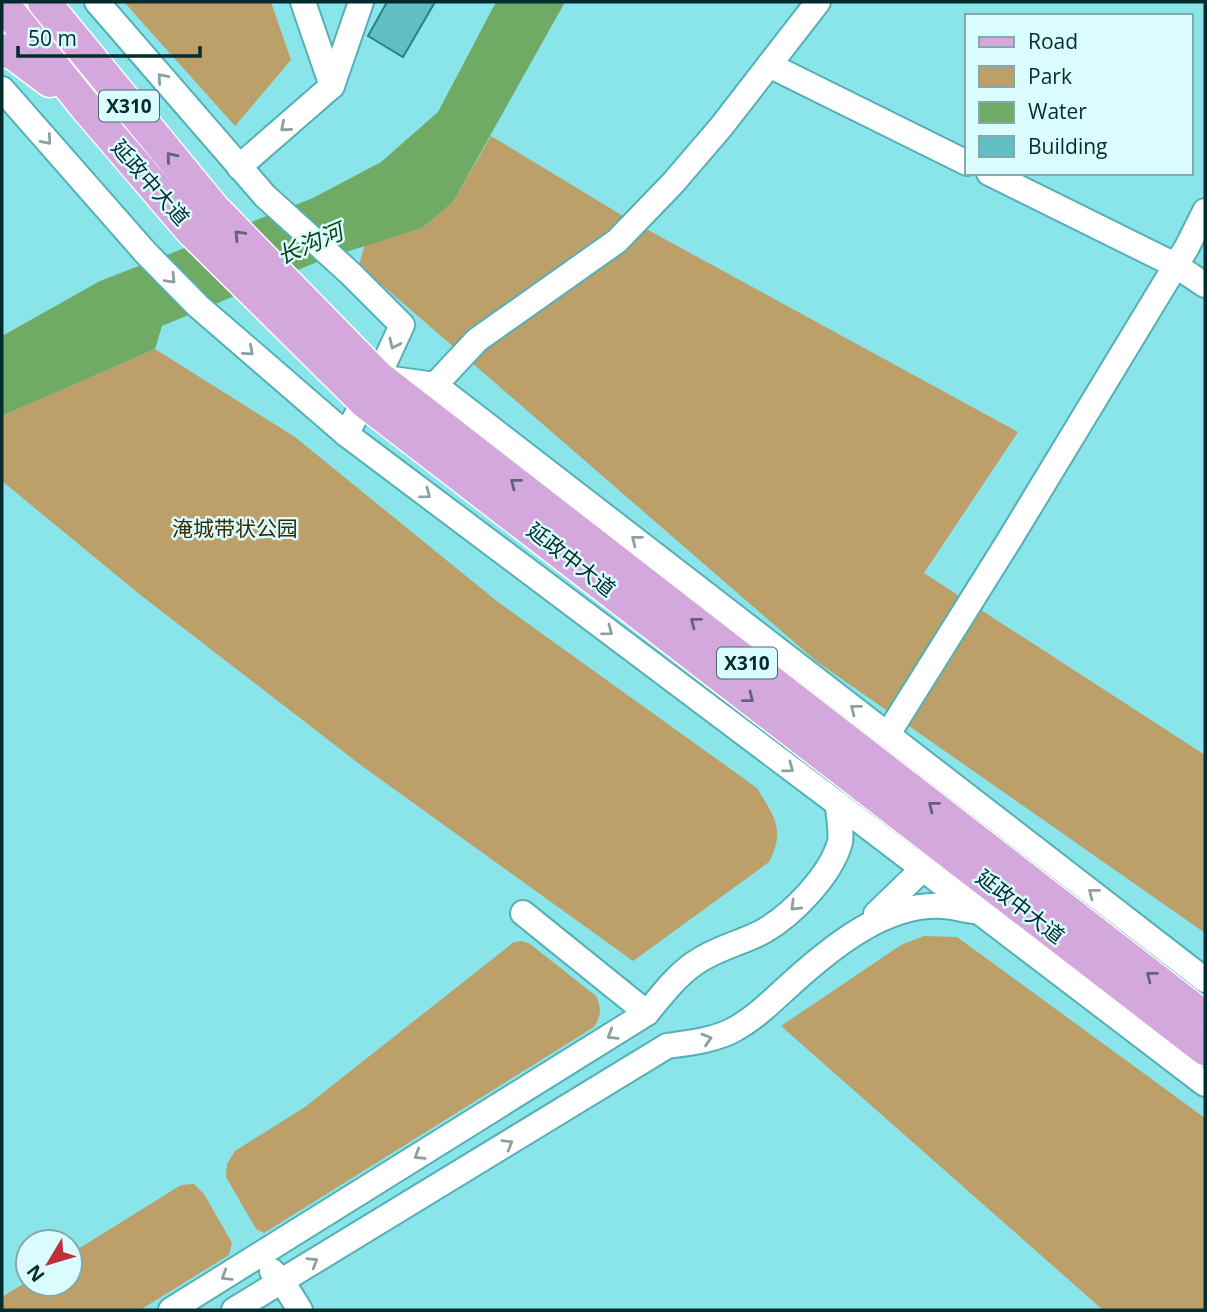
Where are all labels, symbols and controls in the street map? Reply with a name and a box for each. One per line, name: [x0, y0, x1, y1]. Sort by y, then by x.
scale bar: [18, 14, 200, 58]
legend: [965, 14, 1193, 175]
text: 50 m: [28, 24, 77, 52]
text: Road: [1028, 27, 1078, 55]
text: Park: [1028, 62, 1072, 90]
one-way arrow: [158, 73, 170, 86]
road number: X310: [99, 90, 159, 122]
text: Water: [1028, 97, 1087, 125]
one-way arrow: [281, 118, 294, 131]
one-way arrow: [39, 132, 51, 145]
text: Building: [1028, 132, 1107, 160]
street label: 延政中大道: [106, 134, 196, 231]
one-way arrow: [167, 152, 179, 165]
water label: 长沟河: [272, 213, 351, 271]
one-way arrow: [235, 230, 248, 243]
one-way arrow: [163, 271, 176, 284]
one-way arrow: [388, 337, 402, 349]
one-way arrow: [241, 343, 254, 355]
one-way arrow: [510, 479, 522, 492]
one-way arrow: [418, 486, 430, 499]
park label: 淹城带状公园: [172, 514, 298, 542]
street label: 延政中大道: [522, 516, 622, 603]
one-way arrow: [631, 535, 644, 548]
one-way arrow: [690, 618, 702, 631]
one-way arrow: [600, 623, 612, 635]
road number: X310: [717, 648, 777, 678]
one-way arrow: [741, 689, 754, 702]
one-way arrow: [850, 704, 863, 717]
one-way arrow: [782, 759, 794, 772]
one-way arrow: [928, 802, 940, 815]
street label: 延政中大道: [971, 863, 1071, 950]
one-way arrow: [1088, 888, 1101, 901]
one-way arrow: [791, 898, 804, 911]
one-way arrow: [1147, 971, 1159, 984]
one-way arrow: [606, 1027, 619, 1040]
one-way arrow: [701, 1032, 713, 1047]
one-way arrow: [500, 1139, 513, 1152]
one-way arrow: [413, 1147, 426, 1160]
north arrow: [14, 1228, 84, 1298]
one-way arrow: [306, 1257, 319, 1270]
text: N: [21, 1259, 51, 1288]
one-way arrow: [220, 1267, 233, 1280]

